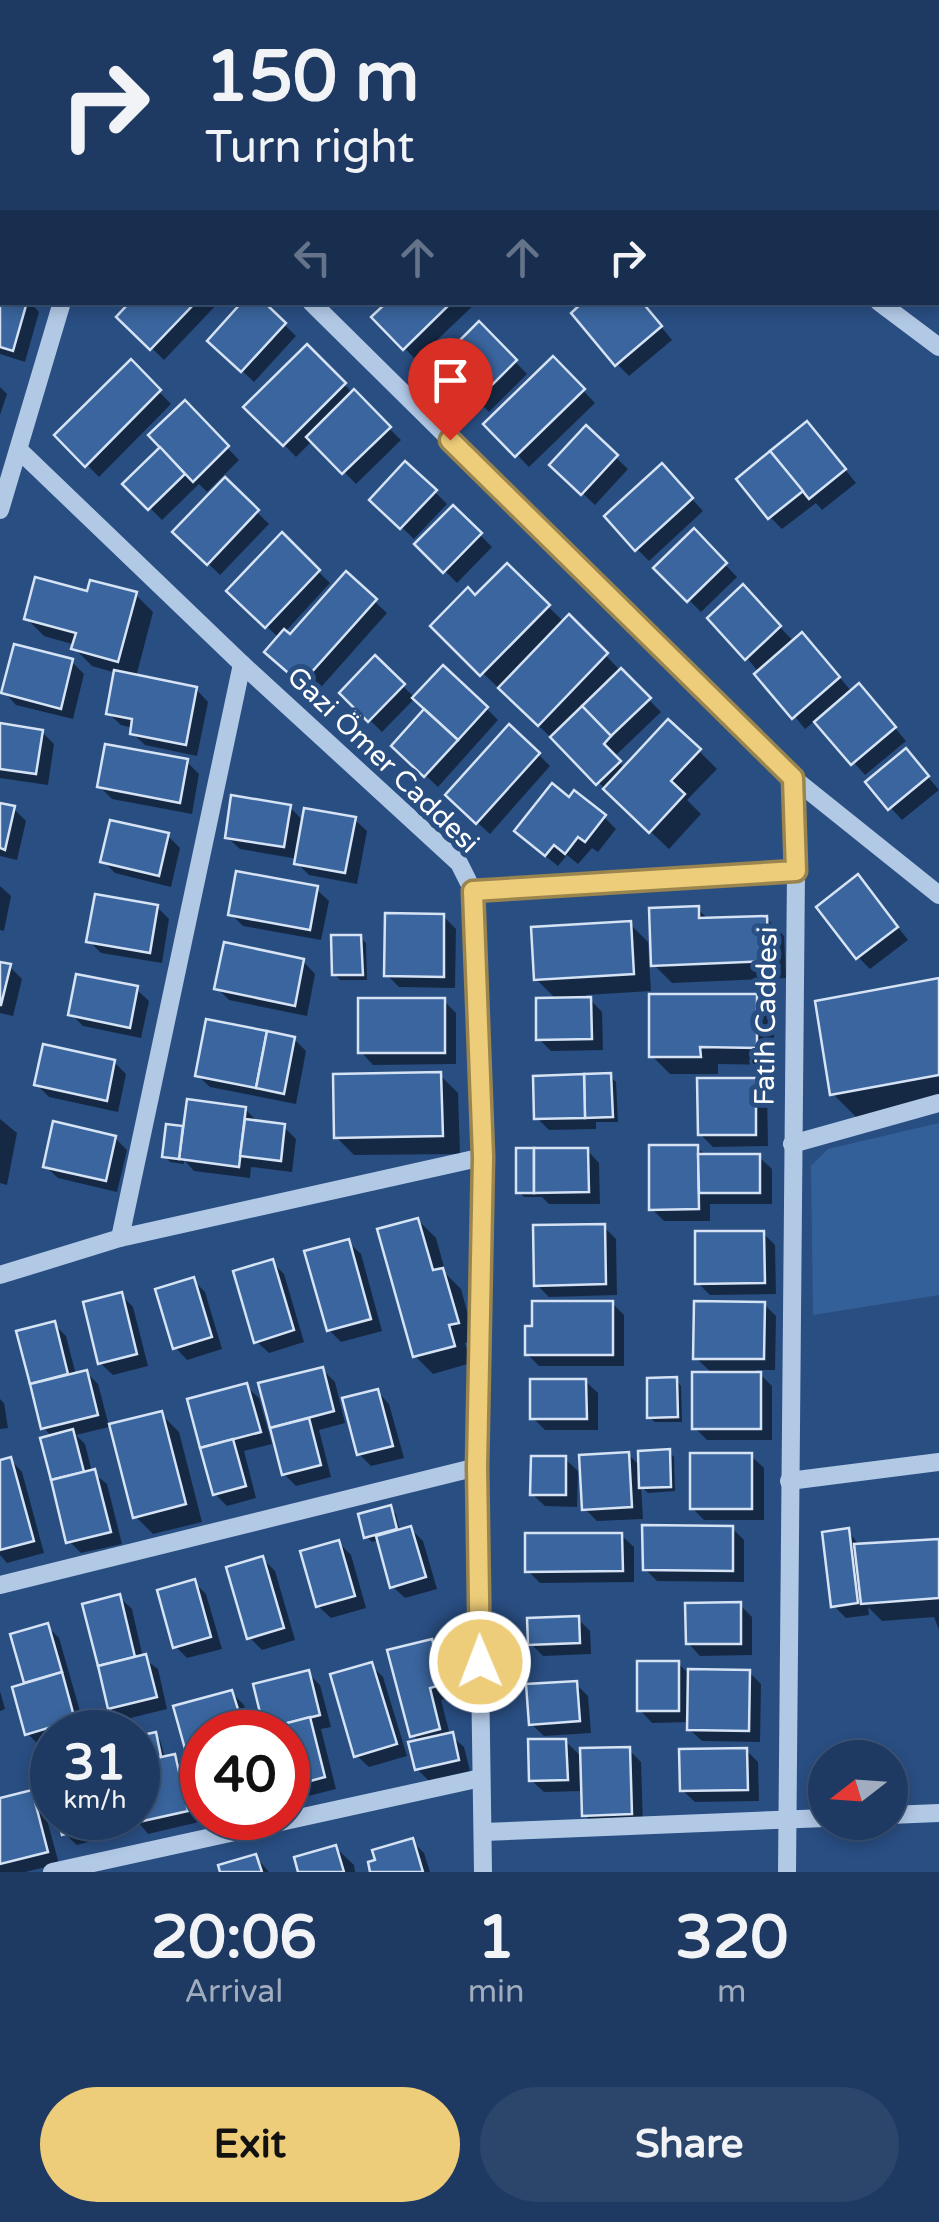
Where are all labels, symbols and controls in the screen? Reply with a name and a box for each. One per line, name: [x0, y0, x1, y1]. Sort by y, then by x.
text: 150 m: [205, 36, 419, 120]
icon: right: [40, 40, 170, 170]
text: Turn right: [205, 121, 414, 175]
icon: left: [285, 230, 340, 285]
icon: ahead: [390, 230, 445, 285]
icon: ahead: [495, 230, 550, 285]
icon: right: [600, 230, 655, 285]
pin: [408, 338, 493, 441]
icon: arrive: [423, 353, 478, 408]
street label: Gazi Ömer Caddesi: [280, 660, 486, 860]
street label: Fatih Caddesi: [747, 926, 785, 1106]
position arrow: [428, 1610, 532, 1714]
speed limit sign: 40: [180, 1710, 310, 1840]
text: 31: [64, 1733, 126, 1793]
north arrow: [808, 1740, 908, 1840]
map controls: [808, 1740, 908, 1840]
text: km/h: [64, 1785, 126, 1815]
text: 20:06: [151, 1902, 317, 1974]
text: 1: [477, 1902, 515, 1974]
text: 320: [675, 1902, 788, 1974]
text: Arrival: [184, 1973, 283, 2011]
text: min: [468, 1973, 525, 2011]
text: m: [717, 1973, 746, 2011]
button: Exit: [40, 2087, 460, 2202]
button: Share: [480, 2087, 899, 2202]

